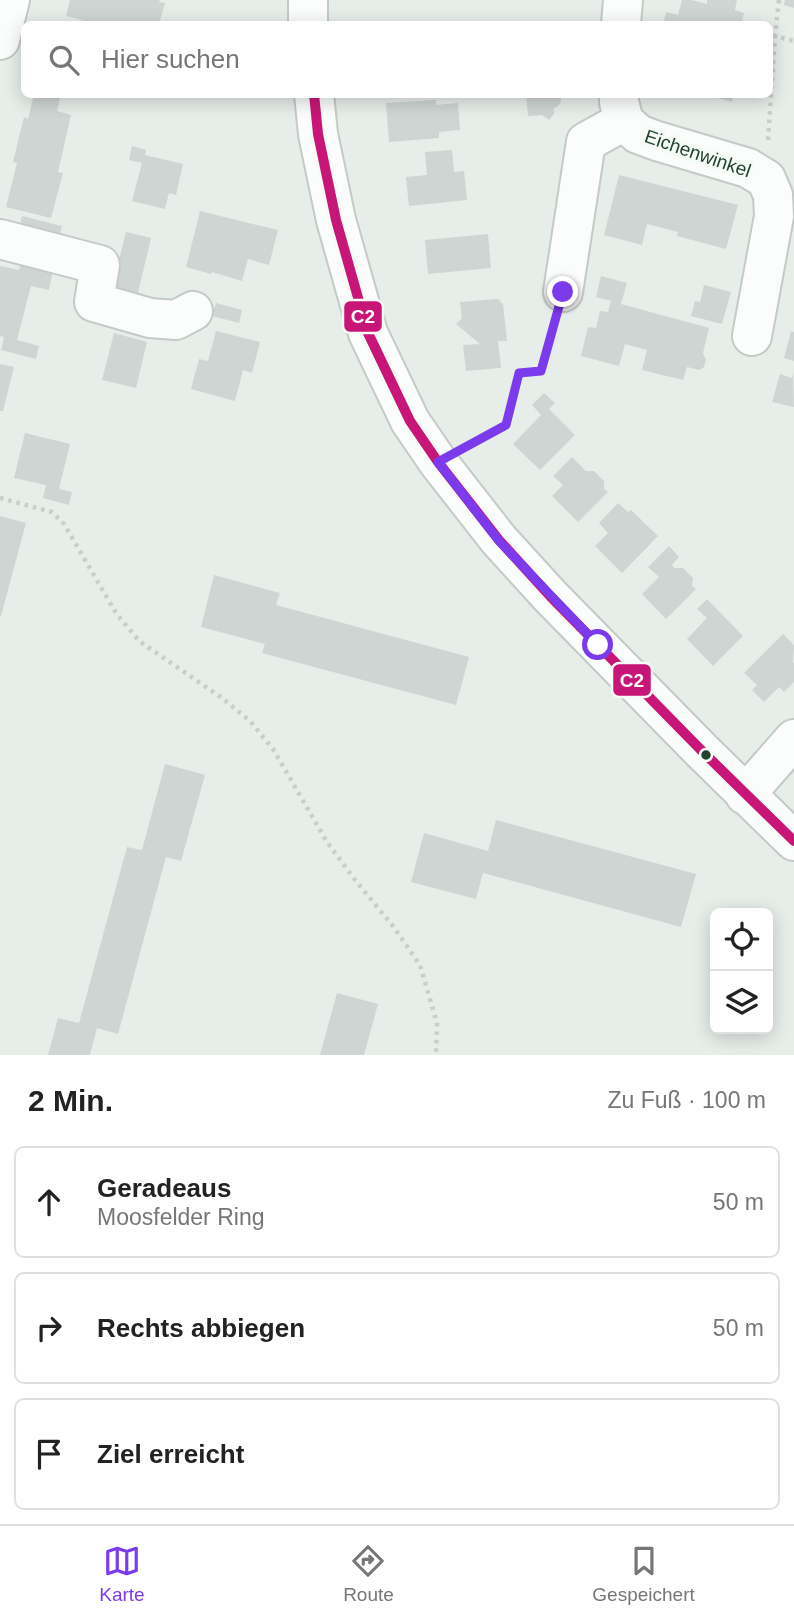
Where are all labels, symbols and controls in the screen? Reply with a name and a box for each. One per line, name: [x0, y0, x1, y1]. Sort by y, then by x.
search box: [21, 21, 773, 98]
icon: search: [45, 41, 83, 79]
text: Hier suchen: [101, 44, 240, 74]
street label: Eichenwinkel: [642, 125, 754, 181]
route end: [547, 276, 578, 307]
line badge: C2: [343, 300, 383, 333]
text: C2: [351, 306, 375, 327]
route start: [582, 629, 613, 660]
line badge: C2: [612, 663, 652, 697]
text: C2: [620, 670, 644, 691]
unlabelled marker: [699, 748, 713, 762]
map controls: [710, 908, 773, 1034]
button: locate: [710, 908, 773, 971]
button: layers: [710, 971, 773, 1034]
text: 2 Min.: [28, 1084, 113, 1117]
text: Zu Fuß · 100 m: [608, 1087, 766, 1113]
text: Geradeaus: [97, 1173, 231, 1203]
icon: ahead: [30, 1183, 68, 1221]
text: 50 m: [713, 1189, 764, 1215]
text: Moosfelder Ring: [97, 1204, 264, 1230]
icon: right: [30, 1309, 68, 1347]
text: Rechts abbiegen: [97, 1313, 305, 1343]
text: 50 m: [713, 1315, 764, 1341]
icon: arrive: [30, 1435, 68, 1473]
text: Ziel erreicht: [97, 1439, 244, 1469]
tab: Karte: [99, 1542, 145, 1606]
tab: Route: [343, 1542, 394, 1606]
tab: Gespeichert: [592, 1542, 695, 1606]

